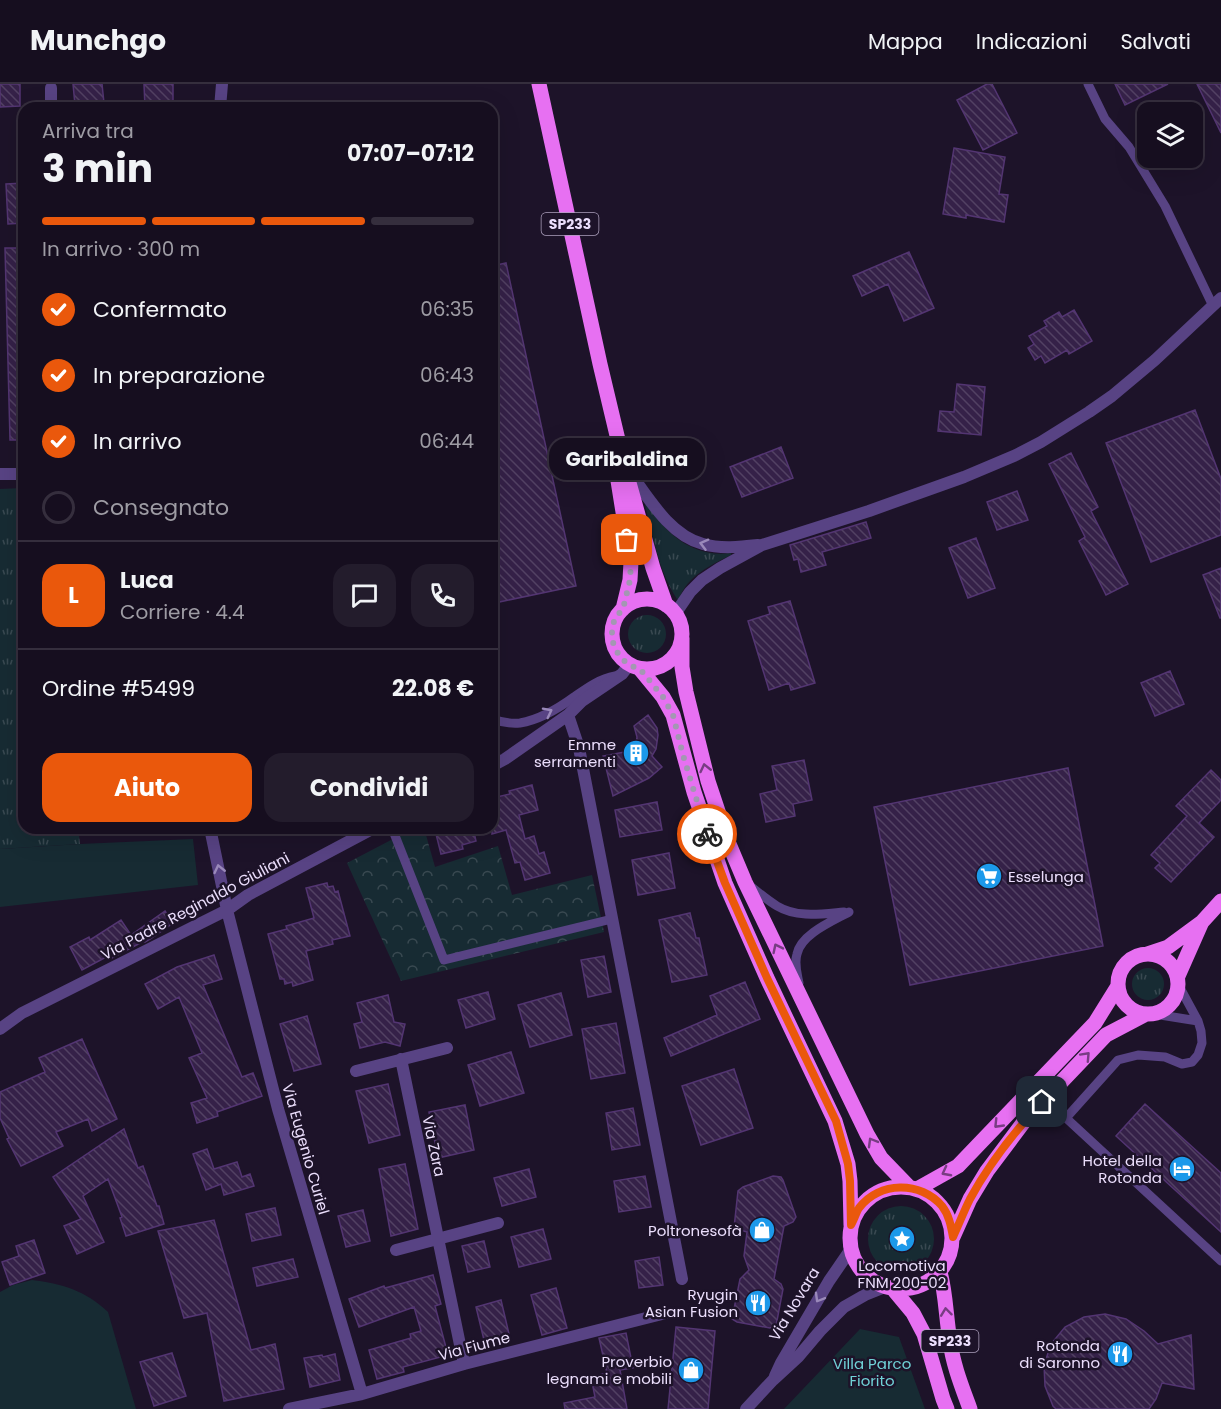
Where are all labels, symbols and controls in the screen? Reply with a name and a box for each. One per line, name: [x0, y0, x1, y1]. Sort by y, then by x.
text: Munchgo: [30, 21, 166, 60]
text: Mappa: [868, 27, 943, 56]
text: Indicazioni: [976, 27, 1088, 56]
text: Salvati: [1121, 27, 1191, 56]
map controls: [1137, 102, 1203, 168]
button: layers: [1137, 102, 1203, 168]
text: Arriva tra: [42, 117, 134, 145]
text: 07:07–07:12: [347, 138, 474, 169]
text: 3 min: [42, 141, 153, 196]
road number: SP233: [542, 213, 598, 235]
text: In arrivo · 300 m: [42, 235, 200, 263]
icon: check: [42, 293, 75, 326]
text: Confermato: [93, 294, 227, 325]
text: 06:35: [420, 295, 474, 323]
icon: check: [42, 359, 75, 392]
text: In preparazione: [93, 360, 265, 391]
text: 06:43: [420, 361, 474, 389]
icon: check: [42, 425, 75, 458]
text: In arrivo: [93, 426, 181, 457]
text: 06:44: [419, 427, 474, 455]
callout: Garibaldina: [549, 438, 705, 480]
text: Garibaldina: [566, 445, 688, 473]
text: Consegnato: [93, 492, 229, 523]
pin: [601, 514, 652, 565]
icon: bag: [610, 523, 643, 556]
one-way arrow: [699, 538, 709, 551]
button: chat: [333, 564, 396, 627]
button: phone: [411, 564, 474, 627]
text: Luca: [120, 565, 174, 596]
text: L: [68, 580, 79, 611]
text: Corriere · 4.4: [120, 598, 245, 626]
text: Ordine #5499: [42, 673, 195, 704]
text: 22.08 €: [392, 673, 474, 704]
one-way arrow: [542, 708, 552, 719]
place label: Emme serramenti: [534, 734, 616, 772]
building icon: Emme serramenti: [621, 738, 651, 768]
button: Aiuto: [42, 753, 252, 822]
button: Condividi: [264, 753, 474, 822]
one-way arrow: [699, 763, 712, 773]
courier: [677, 804, 737, 864]
icon: bike: [691, 818, 724, 851]
street label: Via Padre Reginaldo Giuliani: [97, 847, 293, 965]
supermarket icon: Esselunga: [974, 861, 1004, 891]
one-way arrow: [213, 864, 226, 874]
place label: Esselunga: [1008, 866, 1084, 887]
one-way arrow: [772, 944, 784, 955]
one-way arrow: [1079, 1052, 1090, 1062]
pin: [1016, 1076, 1067, 1127]
street label: Via Eugenio Curiel: [277, 1081, 335, 1217]
icon: home: [1025, 1085, 1058, 1118]
street label: Via Zara: [417, 1114, 451, 1178]
one-way arrow: [994, 1118, 1005, 1128]
one-way arrow: [868, 1138, 879, 1148]
place label: Hotel della Rotonda: [1083, 1150, 1162, 1188]
hotel icon: Hotel della Rotonda: [1167, 1154, 1197, 1184]
one-way arrow: [942, 1165, 952, 1176]
shop icon: Poltronesofà: [747, 1215, 777, 1245]
place label: Poltronesofà: [648, 1220, 742, 1241]
place icon: Locomotiva FNM 200-02: [887, 1224, 917, 1254]
place label: Locomotiva FNM 200-02: [858, 1255, 946, 1293]
street label: Via Novara: [764, 1263, 824, 1345]
place label: Ryugin Asian Fusion: [645, 1284, 738, 1322]
restaurant icon: Ryugin Asian Fusion: [743, 1288, 773, 1318]
one-way arrow: [814, 1292, 826, 1302]
one-way arrow: [940, 1307, 953, 1316]
street label: Via Fiume: [436, 1326, 512, 1366]
road number: SP233: [922, 1330, 978, 1352]
place label: Rotonda di Saronno: [1019, 1335, 1100, 1373]
restaurant icon: Rotonda di Saronno: [1105, 1339, 1135, 1369]
place label: Proverbio legnami e mobili: [546, 1351, 672, 1389]
park label: Villa Parco Fiorito: [833, 1353, 911, 1391]
shop icon: Proverbio legnami e mobili: [676, 1355, 706, 1385]

